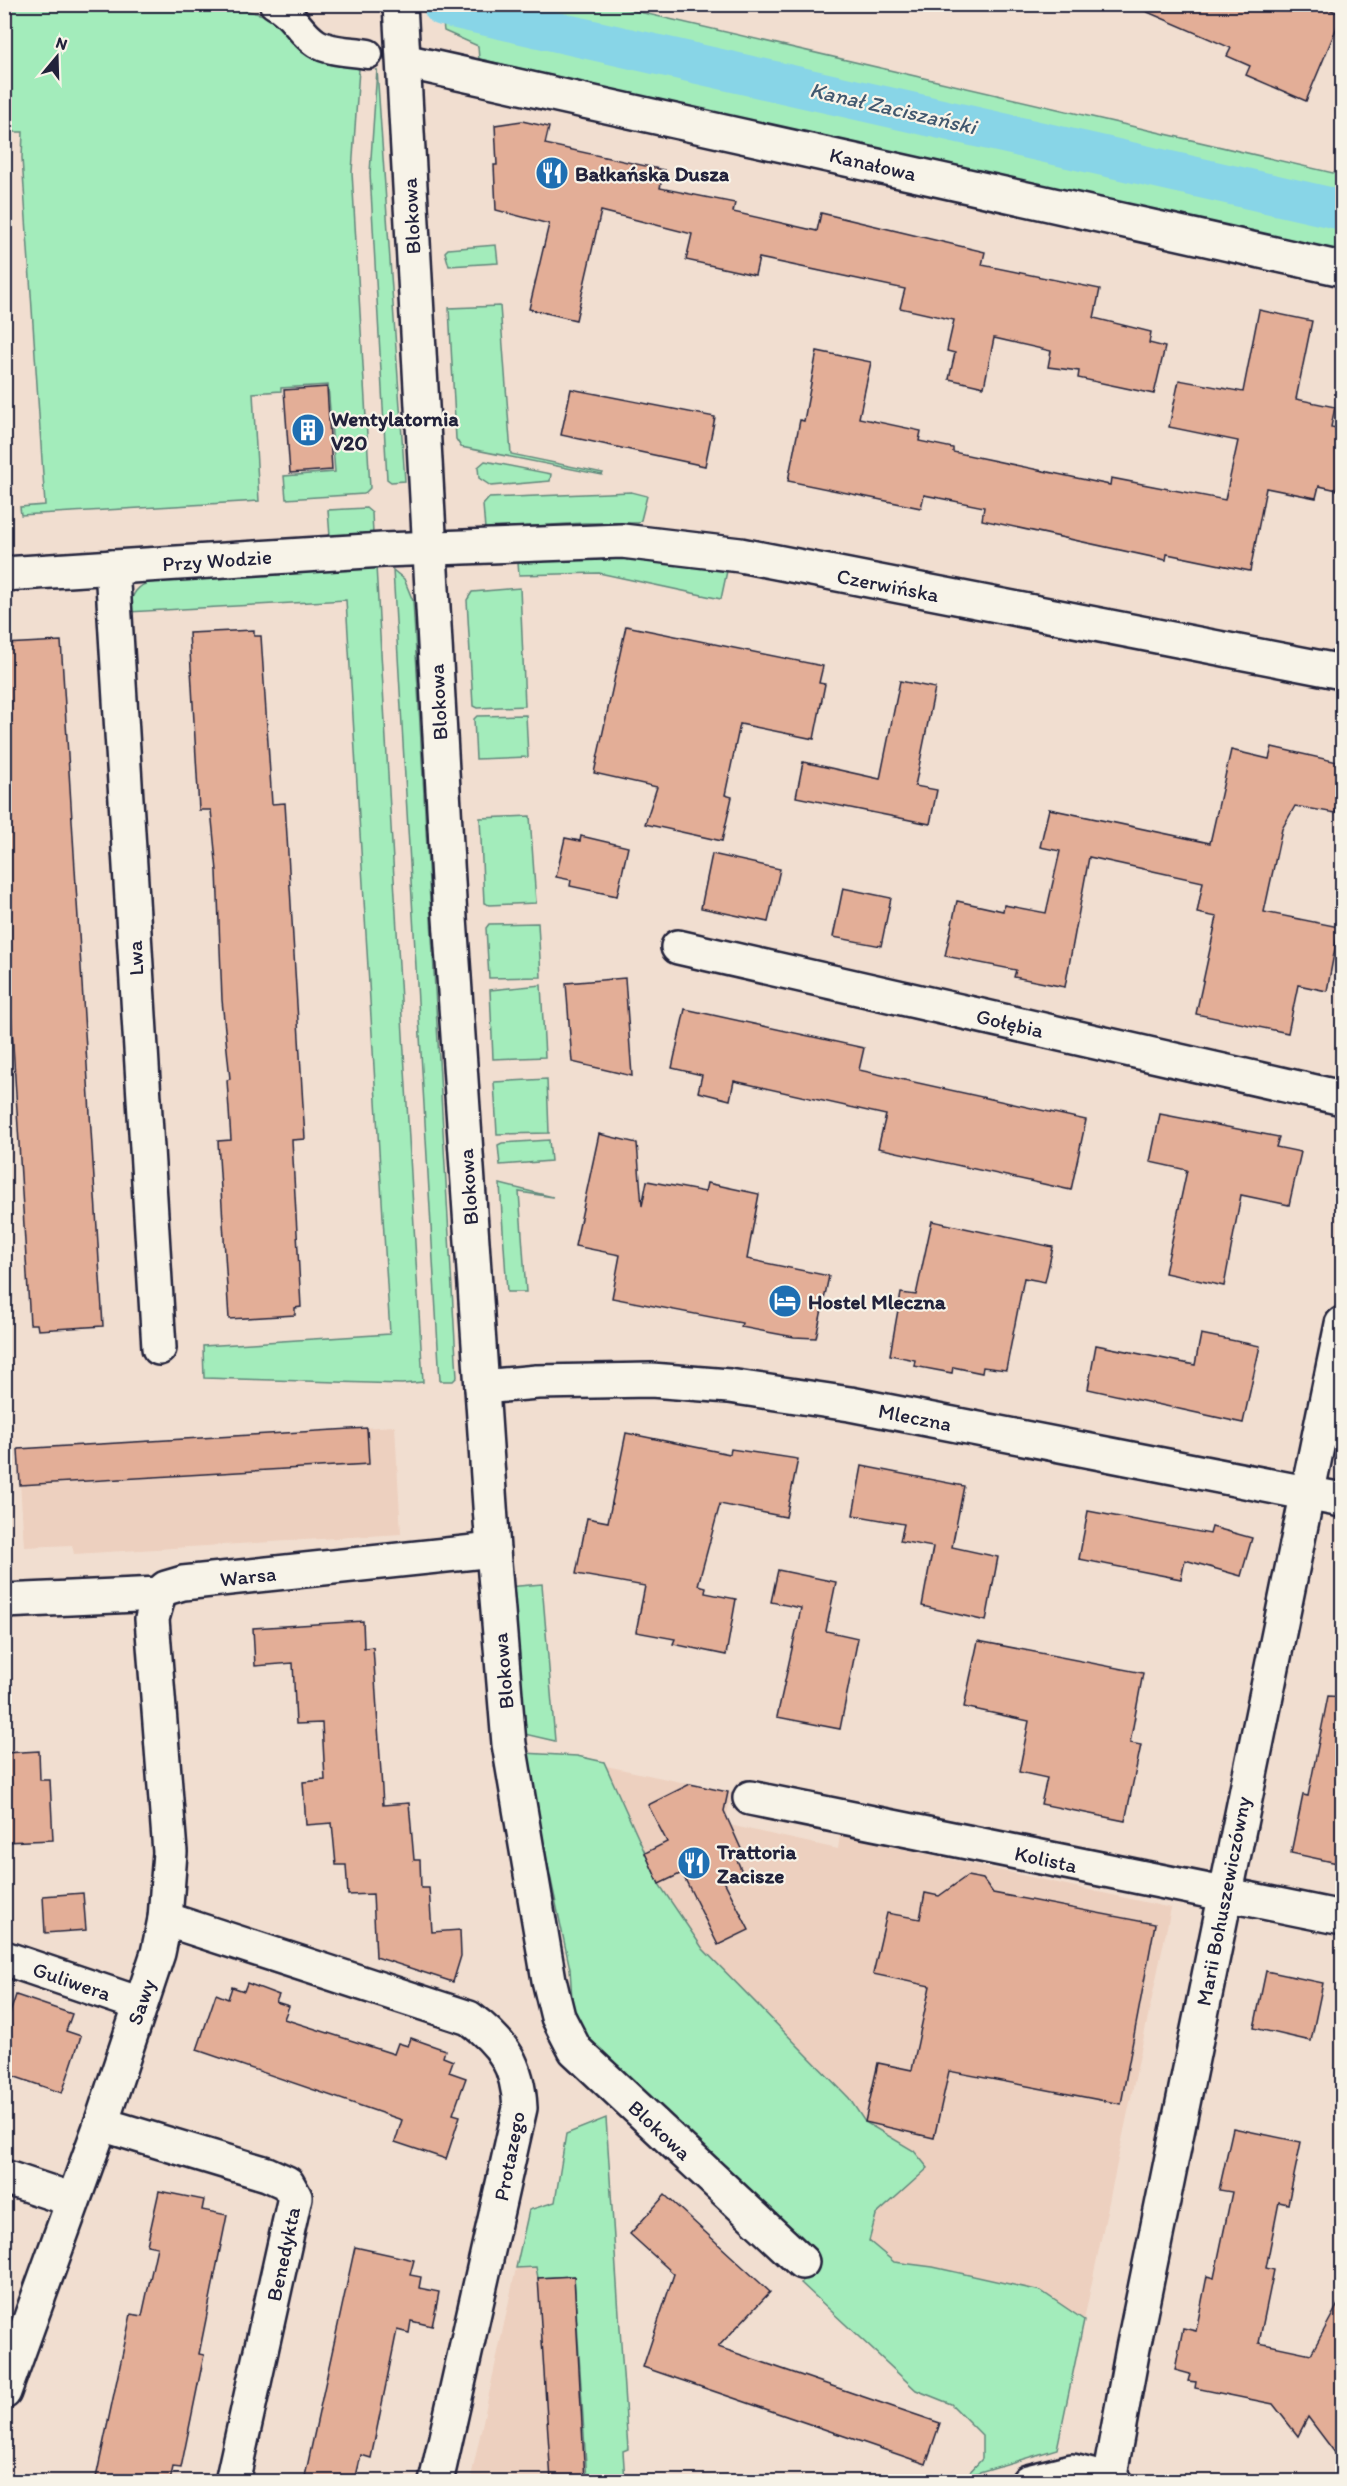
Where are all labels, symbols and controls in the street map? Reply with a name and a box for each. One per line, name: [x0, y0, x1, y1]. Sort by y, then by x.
north arrow: [27, 27, 87, 87]
text: N: [54, 33, 70, 54]
water label: Kanał Zaciszański: [807, 76, 981, 141]
street label: Kanałowa: [827, 142, 919, 186]
restaurant icon: Bałkańska Dusza: [534, 155, 570, 191]
place label: Bałkańska Dusza: [575, 161, 730, 186]
street label: Blokowa: [397, 177, 425, 255]
place label: Wentylatornia V20: [331, 406, 459, 455]
building icon: Wentylatornia V20: [290, 412, 326, 448]
street label: Przy Wodzie: [161, 544, 273, 576]
street label: Czerwińska: [835, 563, 941, 607]
street label: Blokowa: [424, 663, 452, 741]
street label: Lwa: [122, 940, 148, 976]
street label: Gołębia: [974, 1003, 1046, 1043]
street label: Blokowa: [453, 1148, 483, 1226]
hotel icon: Hostel Mleczna: [767, 1283, 803, 1319]
place label: Hostel Mleczna: [808, 1289, 947, 1314]
street label: Mleczna: [876, 1398, 954, 1436]
street label: Warsa: [219, 1561, 277, 1591]
street label: Blokowa: [487, 1632, 519, 1710]
street label: Marii Bohuszewiczówny: [1190, 1794, 1256, 2008]
place label: Trattoria Zacisze: [716, 1839, 797, 1888]
street label: Kolista: [1012, 1840, 1080, 1878]
restaurant icon: Trattoria Zacisze: [676, 1845, 712, 1881]
street label: Guliwera: [30, 1956, 114, 2006]
street label: Sawy: [122, 1976, 160, 2028]
street label: Blokowa: [623, 2095, 697, 2165]
street label: Protazego: [488, 2109, 530, 2203]
street label: Benedykta: [261, 2204, 305, 2304]

